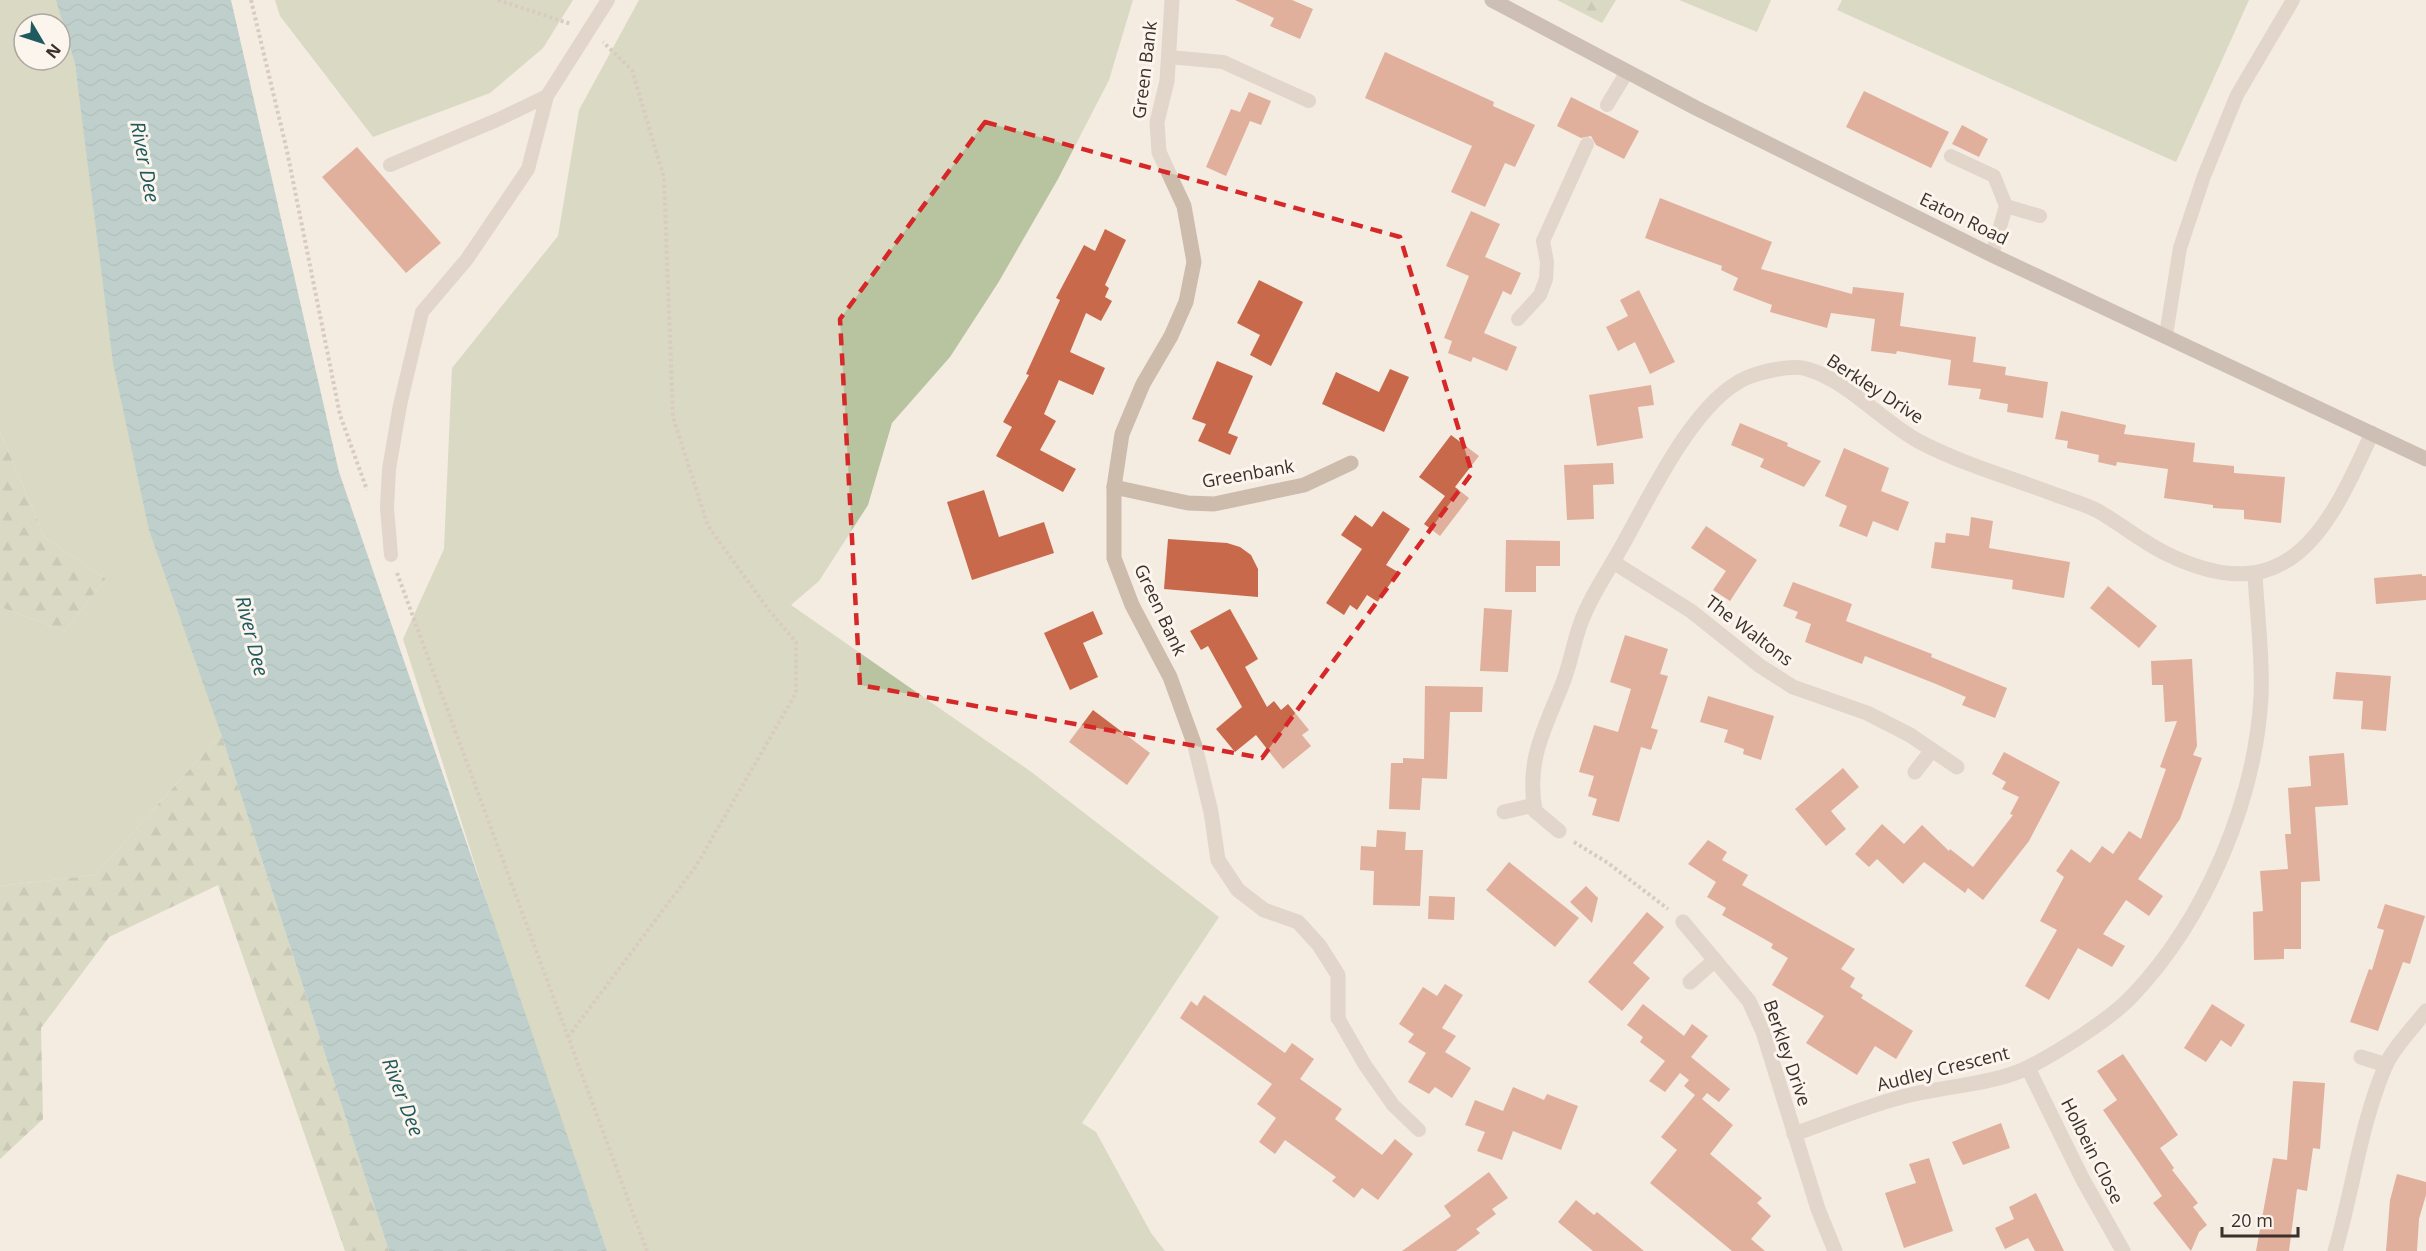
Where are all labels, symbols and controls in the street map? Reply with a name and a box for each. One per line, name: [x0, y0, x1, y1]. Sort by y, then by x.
north arrow: [12, 12, 72, 72]
street label: Green Bank: [1126, 19, 1162, 120]
text: N: [41, 39, 66, 63]
water label: River Dee: [124, 119, 167, 205]
street label: Eaton Road: [1916, 186, 2013, 250]
street label: Berkley Drive: [1822, 348, 1929, 428]
street label: Greenbank: [1200, 453, 1296, 493]
street label: Green Bank: [1129, 560, 1193, 660]
street label: The Waltons: [1701, 589, 1798, 671]
water label: River Dee: [229, 593, 276, 679]
street label: Berkley Drive: [1759, 996, 1817, 1109]
street label: Audley Crescent: [1874, 1040, 2011, 1096]
water label: River Dee: [376, 1054, 431, 1140]
street label: Holbein Close: [2056, 1094, 2130, 1207]
scale bar: [2222, 1200, 2298, 1238]
text: 20 m: [2231, 1208, 2273, 1232]

